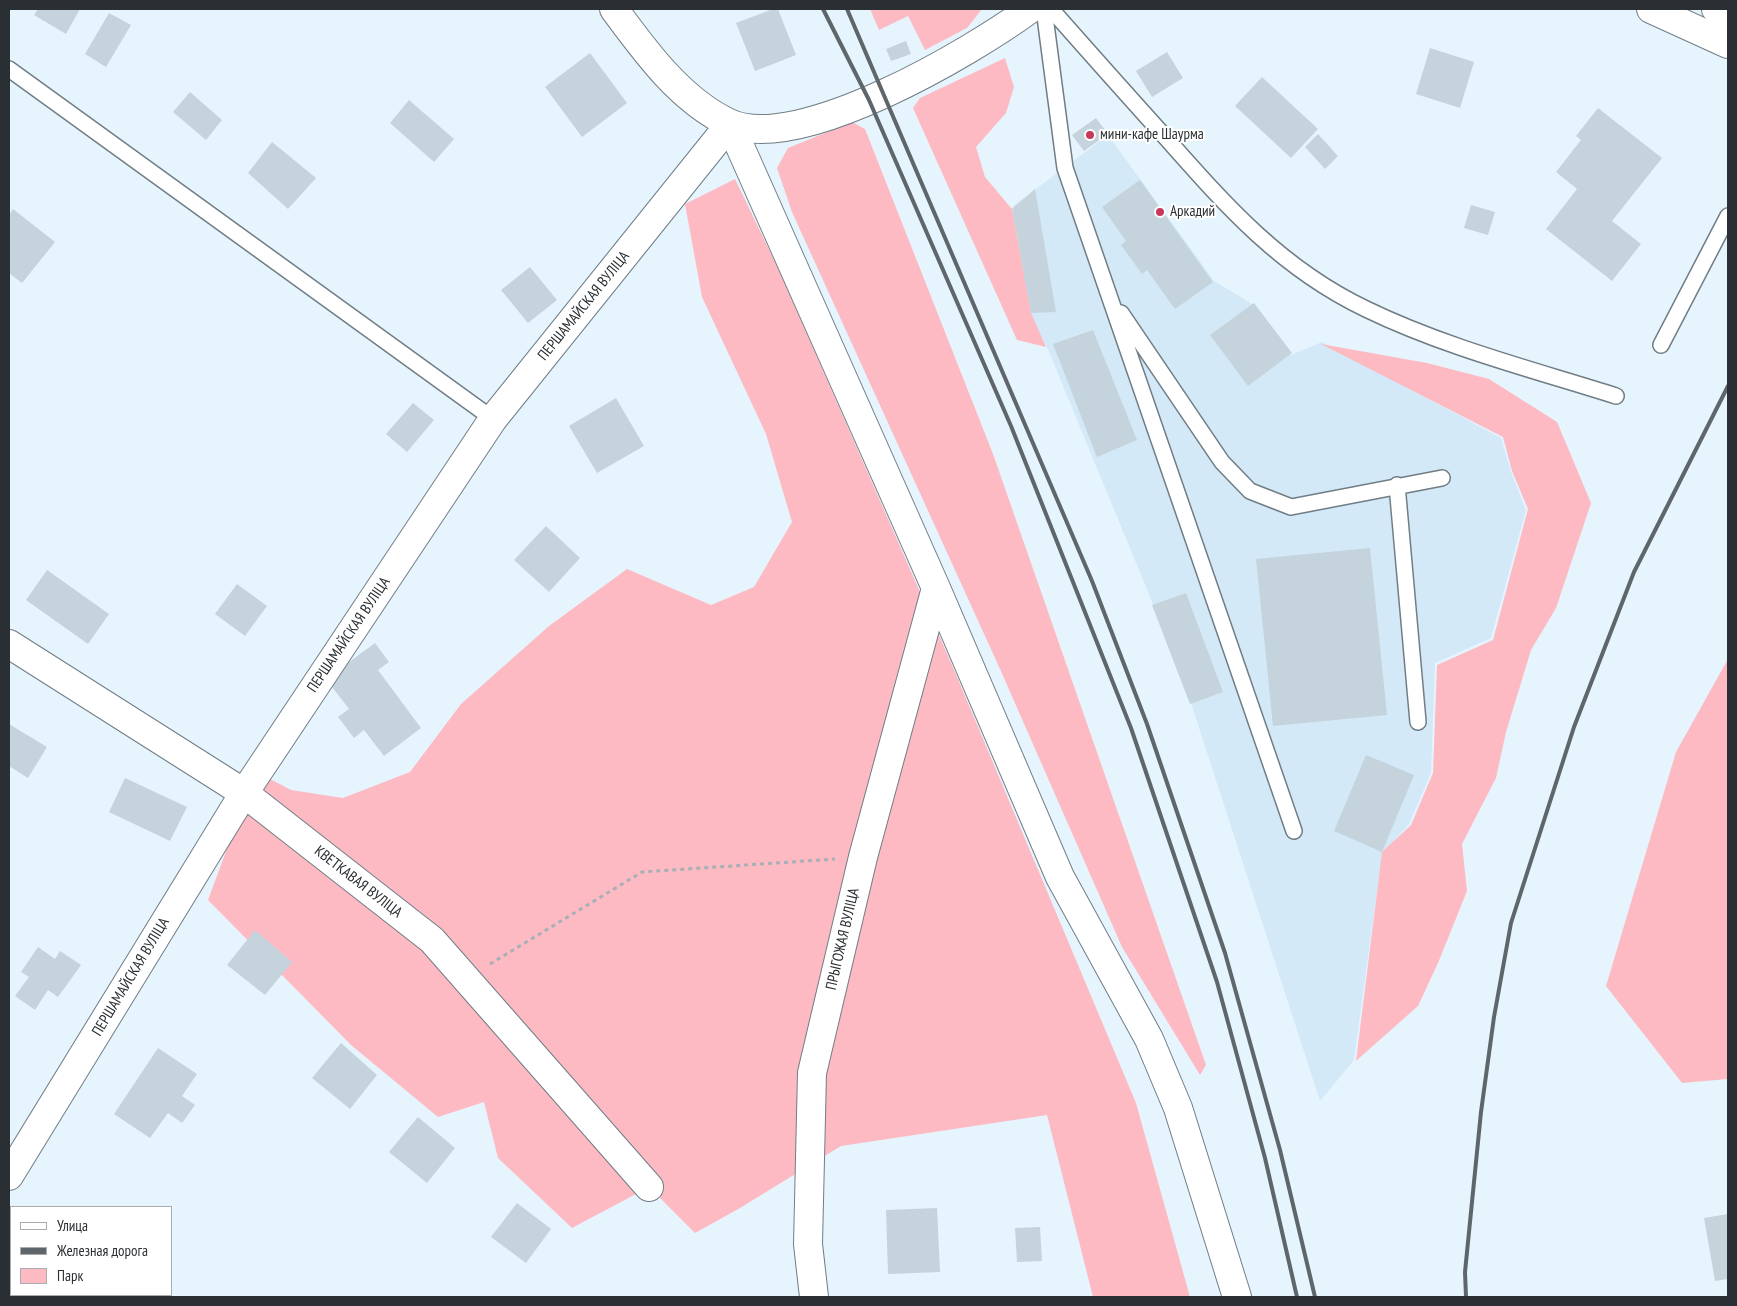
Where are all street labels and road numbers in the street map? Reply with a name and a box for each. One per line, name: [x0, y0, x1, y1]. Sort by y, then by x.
street label: ПЕРШАМАЙСКАЯ ВУЛІЦА: [535, 248, 633, 364]
street label: ПЕРШАМАЙСКАЯ ВУЛІЦА: [304, 574, 394, 696]
street label: КВЕТКАВАЯ ВУЛІЦА: [311, 842, 405, 922]
street label: ПРЫГОЖАЯ ВУЛІЦА: [823, 886, 863, 992]
street label: ПЕРШАМАЙСКАЯ ВУЛІЦА: [89, 915, 173, 1039]

